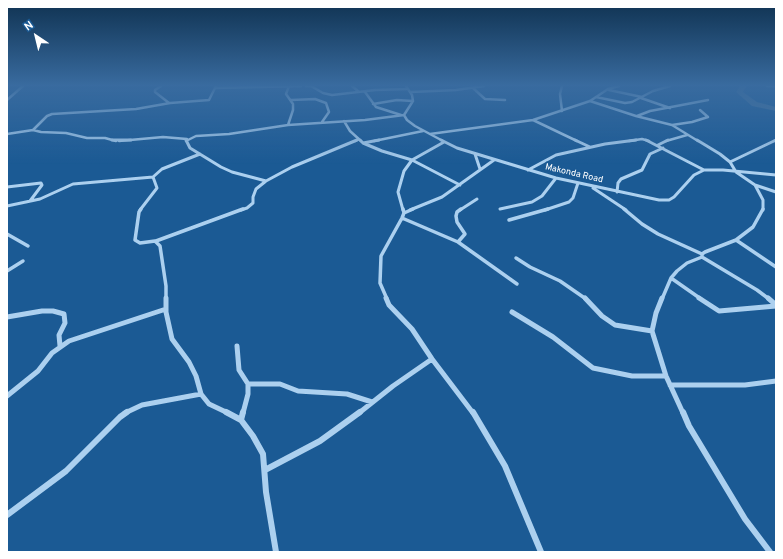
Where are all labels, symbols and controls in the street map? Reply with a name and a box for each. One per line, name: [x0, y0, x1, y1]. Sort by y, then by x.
north arrow: [16, 16, 56, 56]
text: N: [22, 18, 36, 34]
street label: Makonda Road: [544, 162, 604, 186]

